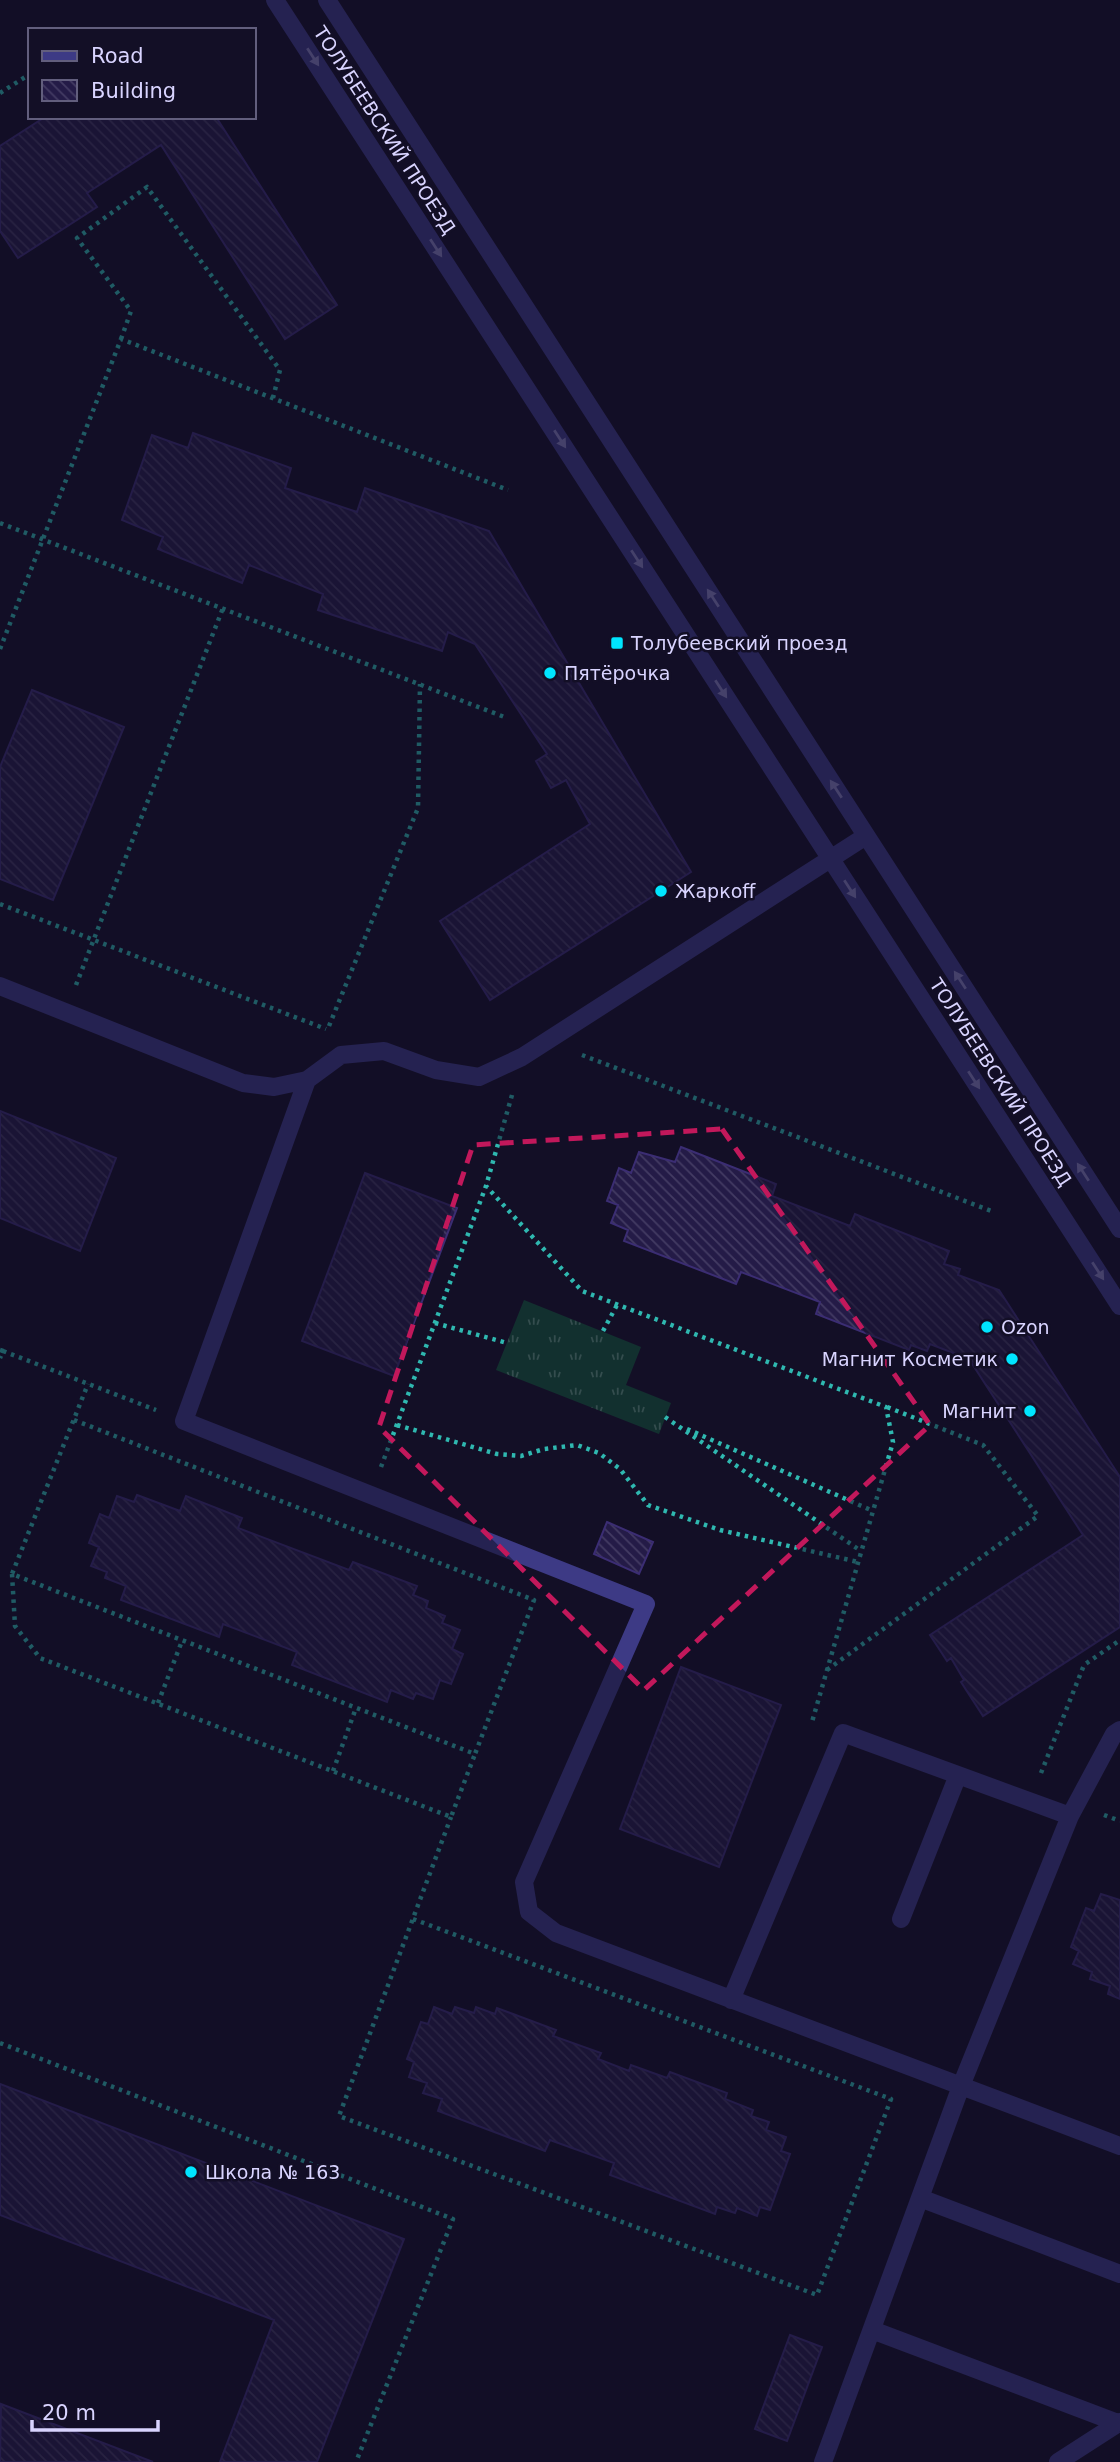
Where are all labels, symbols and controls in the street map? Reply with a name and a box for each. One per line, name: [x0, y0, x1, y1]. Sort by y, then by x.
street label: ТОЛУБЕЕВСКИЙ ПРОЕЗД: [309, 21, 461, 238]
legend: [28, 28, 256, 119]
text: Road: [91, 44, 144, 68]
one-way arrow: [306, 48, 320, 66]
text: Building: [91, 79, 176, 103]
one-way arrow: [430, 238, 443, 258]
one-way arrow: [553, 430, 567, 448]
one-way arrow: [631, 549, 644, 568]
one-way arrow: [706, 588, 719, 608]
place label: Толубеевский проезд: [630, 632, 848, 654]
marker: Толубеевский проезд: [609, 635, 625, 651]
place label: Пятёрочка: [564, 662, 671, 684]
marker: Пятёрочка: [542, 665, 558, 681]
one-way arrow: [715, 679, 728, 698]
one-way arrow: [830, 780, 843, 799]
one-way arrow: [844, 879, 857, 898]
place label: Жаркoff: [675, 880, 756, 902]
marker: Жаркoff: [653, 883, 669, 899]
one-way arrow: [953, 971, 966, 990]
street label: ТОЛУБЕЕВСКИЙ ПРОЕЗД: [925, 973, 1077, 1190]
one-way arrow: [967, 1070, 980, 1089]
one-way arrow: [1077, 1162, 1090, 1181]
one-way arrow: [1091, 1261, 1104, 1280]
place label: Ozon: [1001, 1316, 1050, 1338]
marker: Ozon: [979, 1319, 995, 1335]
place label: Магнит Косметик: [822, 1348, 998, 1370]
marker: Магнит Косметик: [1004, 1351, 1020, 1367]
place label: Магнит: [942, 1400, 1016, 1422]
marker: Магнит: [1022, 1403, 1038, 1419]
place label: Школа № 163: [205, 2161, 340, 2183]
marker: Школа № 163: [183, 2164, 199, 2180]
scale bar: [32, 2388, 158, 2432]
text: 20 m: [42, 2401, 96, 2425]

